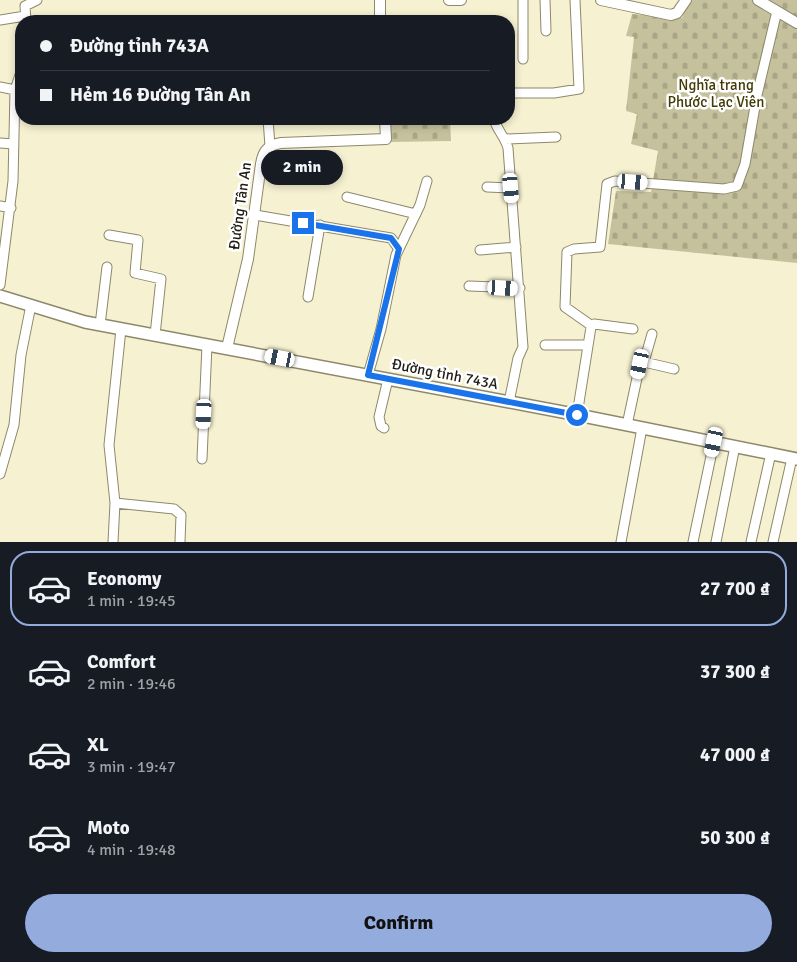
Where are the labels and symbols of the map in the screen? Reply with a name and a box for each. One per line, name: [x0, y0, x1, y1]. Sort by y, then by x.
park label: Nghĩa trang Phước Lạc Viên: [667, 76, 765, 111]
callout: 2 min: [262, 150, 344, 186]
street label: Đường Tân An: [225, 161, 255, 251]
car: [502, 172, 519, 204]
car: [617, 173, 648, 191]
route end: [292, 212, 314, 234]
car: [487, 280, 518, 296]
car: [263, 348, 296, 368]
car: [629, 348, 650, 380]
street label: Đường tỉnh 743A: [390, 355, 500, 393]
car: [195, 399, 212, 429]
route start: [566, 404, 588, 426]
car: [703, 426, 724, 458]

